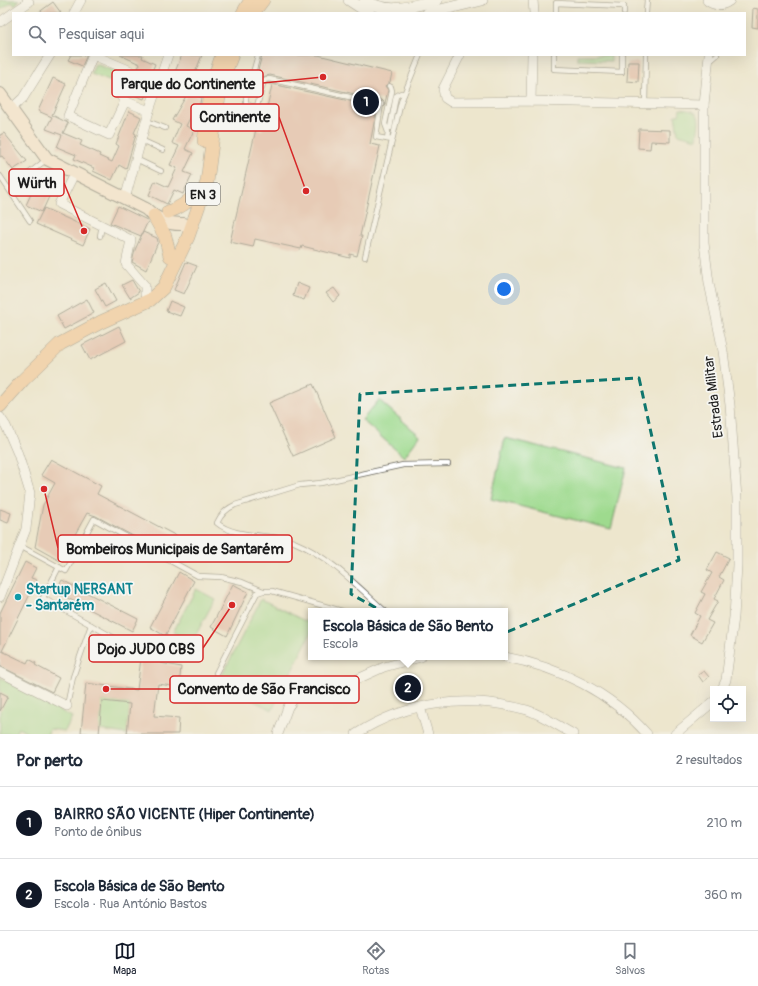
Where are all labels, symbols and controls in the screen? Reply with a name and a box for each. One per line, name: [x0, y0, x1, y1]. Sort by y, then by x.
search box: [12, 12, 746, 56]
icon: search: [26, 23, 48, 45]
text: Pesquisar aqui: [58, 25, 144, 44]
callout: Parque do Continente: [112, 70, 263, 97]
text: Parque do Continente: [120, 75, 256, 94]
pin: 1: [353, 87, 379, 117]
callout: Continente: [191, 104, 279, 131]
text: Continente: [199, 108, 271, 127]
callout: Würth: [9, 169, 64, 196]
text: Würth: [17, 174, 57, 193]
road number: EN 3: [186, 183, 220, 205]
your location: [494, 279, 514, 299]
street label: Estrada Militar: [700, 355, 727, 439]
callout: Bombeiros Municipais de Santarém: [58, 535, 292, 562]
text: Bombeiros Municipais de Santarém: [66, 540, 284, 559]
place label: Startup NERSANT - Santarém: [26, 581, 133, 614]
marker: Startup NERSANT - Santarém: [13, 592, 23, 602]
popup: [308, 608, 508, 660]
text: Escola Básica de São Bento: [323, 617, 493, 636]
callout: Dojo JUDO CBS: [89, 635, 203, 662]
text: Escola: [323, 636, 358, 652]
text: Dojo JUDO CBS: [97, 640, 195, 659]
pin: 2: [395, 673, 421, 703]
callout: Convento de São Francisco: [170, 676, 359, 703]
text: Convento de São Francisco: [177, 680, 351, 699]
map controls: [710, 686, 746, 722]
button: locate: [710, 686, 746, 722]
text: Por perto: [16, 750, 83, 771]
text: 2 resultados: [676, 752, 742, 768]
text: BAIRRO SÃO VICENTE (Hiper Continente): [54, 805, 315, 824]
text: 1: [26, 815, 32, 831]
text: 210 m: [706, 815, 742, 831]
text: Ponto de ônibus: [54, 824, 142, 840]
text: Escola Básica de São Bento: [54, 877, 225, 896]
text: 2: [25, 887, 33, 903]
text: 360 m: [704, 887, 742, 903]
text: Escola · Rua António Bastos: [54, 896, 207, 912]
tab: Mapa: [113, 940, 136, 977]
tab: Rotas: [362, 940, 389, 977]
tab: Salvos: [615, 940, 645, 977]

